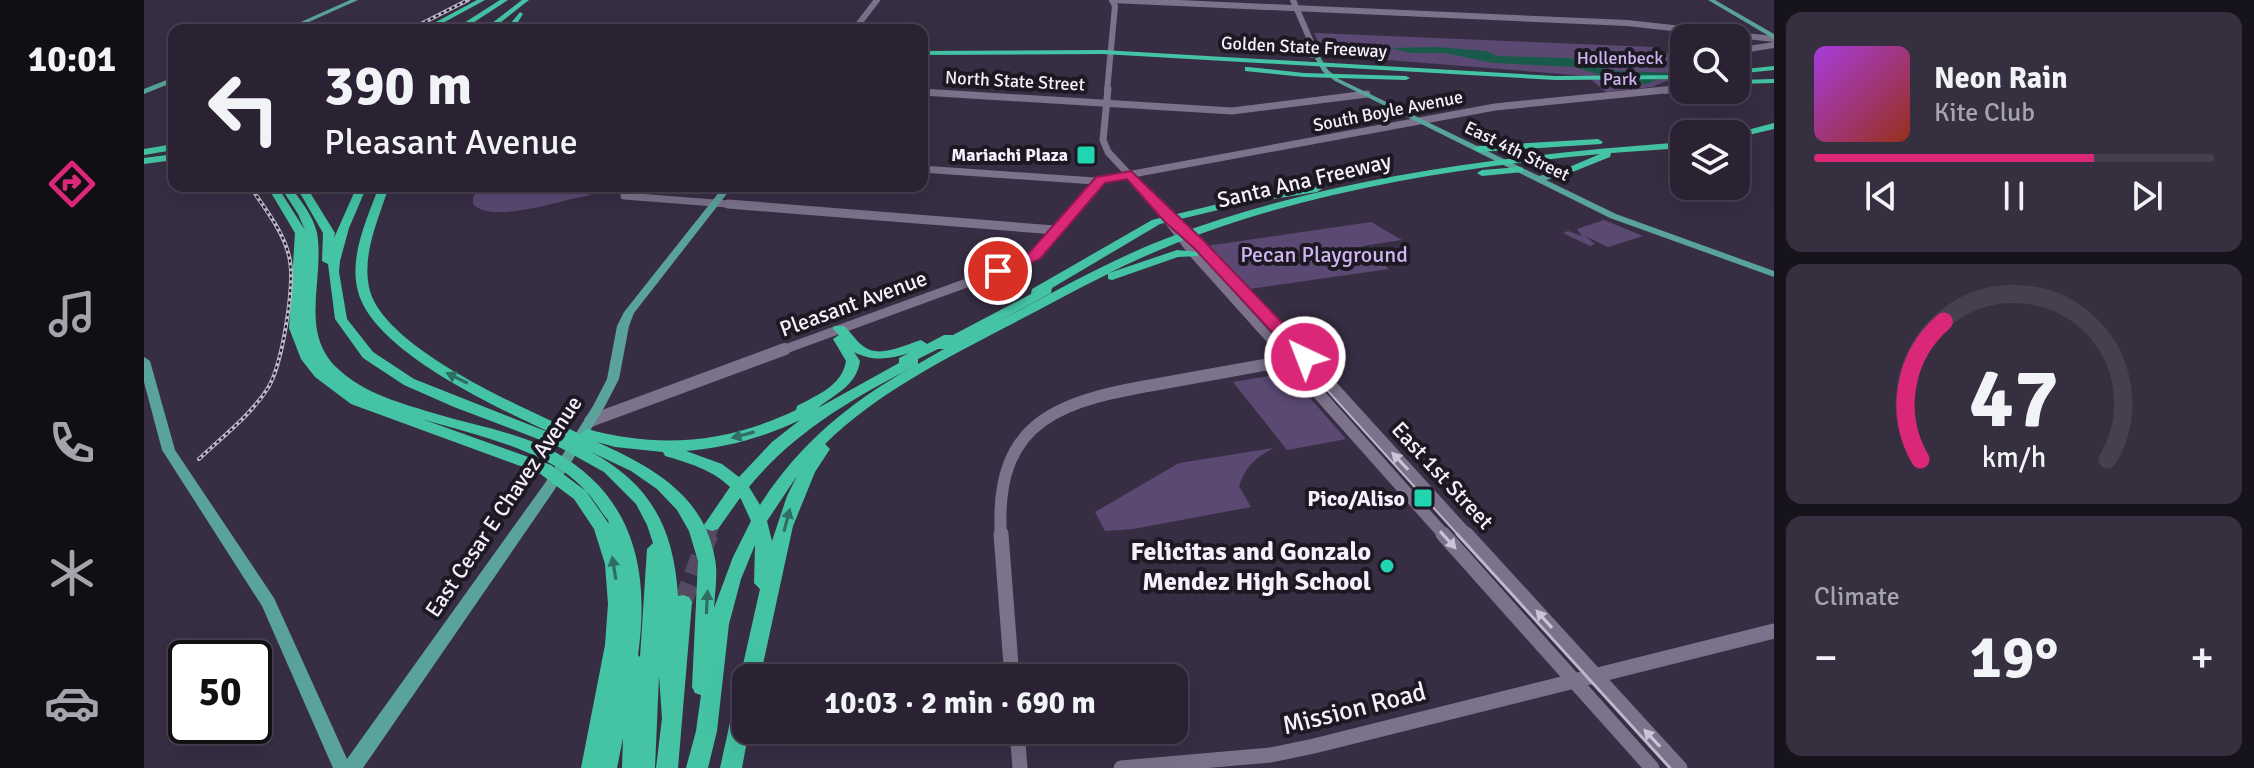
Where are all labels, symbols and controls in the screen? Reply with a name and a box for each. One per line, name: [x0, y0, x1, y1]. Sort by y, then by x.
map controls: [1670, 24, 1750, 200]
button: search: [1670, 24, 1750, 104]
street label: Golden State Freeway: [1221, 32, 1388, 62]
text: 10:01: [28, 37, 116, 82]
park label: Hollenbeck Park: [1577, 47, 1663, 90]
text: 390 m: [324, 51, 472, 120]
icon: left: [192, 56, 296, 160]
text: Neon Rain: [1934, 60, 2068, 97]
street label: North State Street: [945, 66, 1085, 96]
street label: South Boyle Avenue: [1311, 86, 1465, 136]
text: Kite Club: [1934, 97, 2035, 129]
street label: East 4th Street: [1461, 116, 1573, 186]
text: Pleasant Avenue: [324, 120, 578, 165]
button: layers: [1670, 120, 1750, 200]
place label: Mariachi Plaza: [951, 144, 1068, 166]
marker: Mariachi Plaza: [1075, 144, 1097, 166]
street label: Santa Ana Freeway: [1214, 147, 1394, 214]
icon: directions: [44, 156, 100, 212]
icon: previous: [1859, 174, 1903, 218]
icon: pause: [1992, 174, 2036, 218]
icon: next: [2125, 174, 2169, 218]
pin: [964, 237, 1032, 305]
park label: Pecan Playground: [1240, 241, 1408, 268]
icon: arrive: [976, 249, 1020, 293]
street label: Pleasant Avenue: [776, 264, 931, 343]
icon: music: [44, 286, 100, 342]
position arrow: [1263, 315, 1347, 399]
text: 47: [1969, 348, 2059, 450]
one-way arrow: [445, 371, 468, 385]
street label: East Cesar E Chavez Avenue: [419, 391, 588, 622]
icon: phone: [44, 415, 100, 471]
street label: East 1st Street: [1386, 416, 1499, 535]
one-way arrow: [730, 430, 755, 442]
text: km/h: [1982, 440, 2046, 475]
one-way arrow: [1392, 452, 1410, 471]
place label: Pico/Aliso: [1307, 485, 1405, 512]
marker: Pico/Aliso: [1412, 487, 1434, 509]
one-way arrow: [781, 508, 794, 532]
one-way arrow: [1439, 530, 1456, 550]
place label: Felicitas and Gonzalo Mendez High School: [1130, 536, 1371, 598]
icon: climate: [44, 545, 100, 601]
one-way arrow: [608, 555, 620, 580]
marker: Felicitas and Gonzalo Mendez High School: [1378, 557, 1396, 575]
text: Climate: [1814, 581, 1900, 613]
one-way arrow: [701, 589, 714, 614]
one-way arrow: [1536, 609, 1554, 628]
text: 19°: [1970, 621, 2058, 695]
text: −: [1814, 631, 1838, 685]
text: +: [2190, 631, 2214, 685]
speed limit sign: 50: [168, 640, 272, 744]
icon: car: [44, 675, 100, 731]
street label: Mission Road: [1279, 676, 1429, 742]
text: 10:03 · 2 min · 690 m: [824, 685, 1096, 722]
one-way arrow: [1644, 728, 1662, 747]

